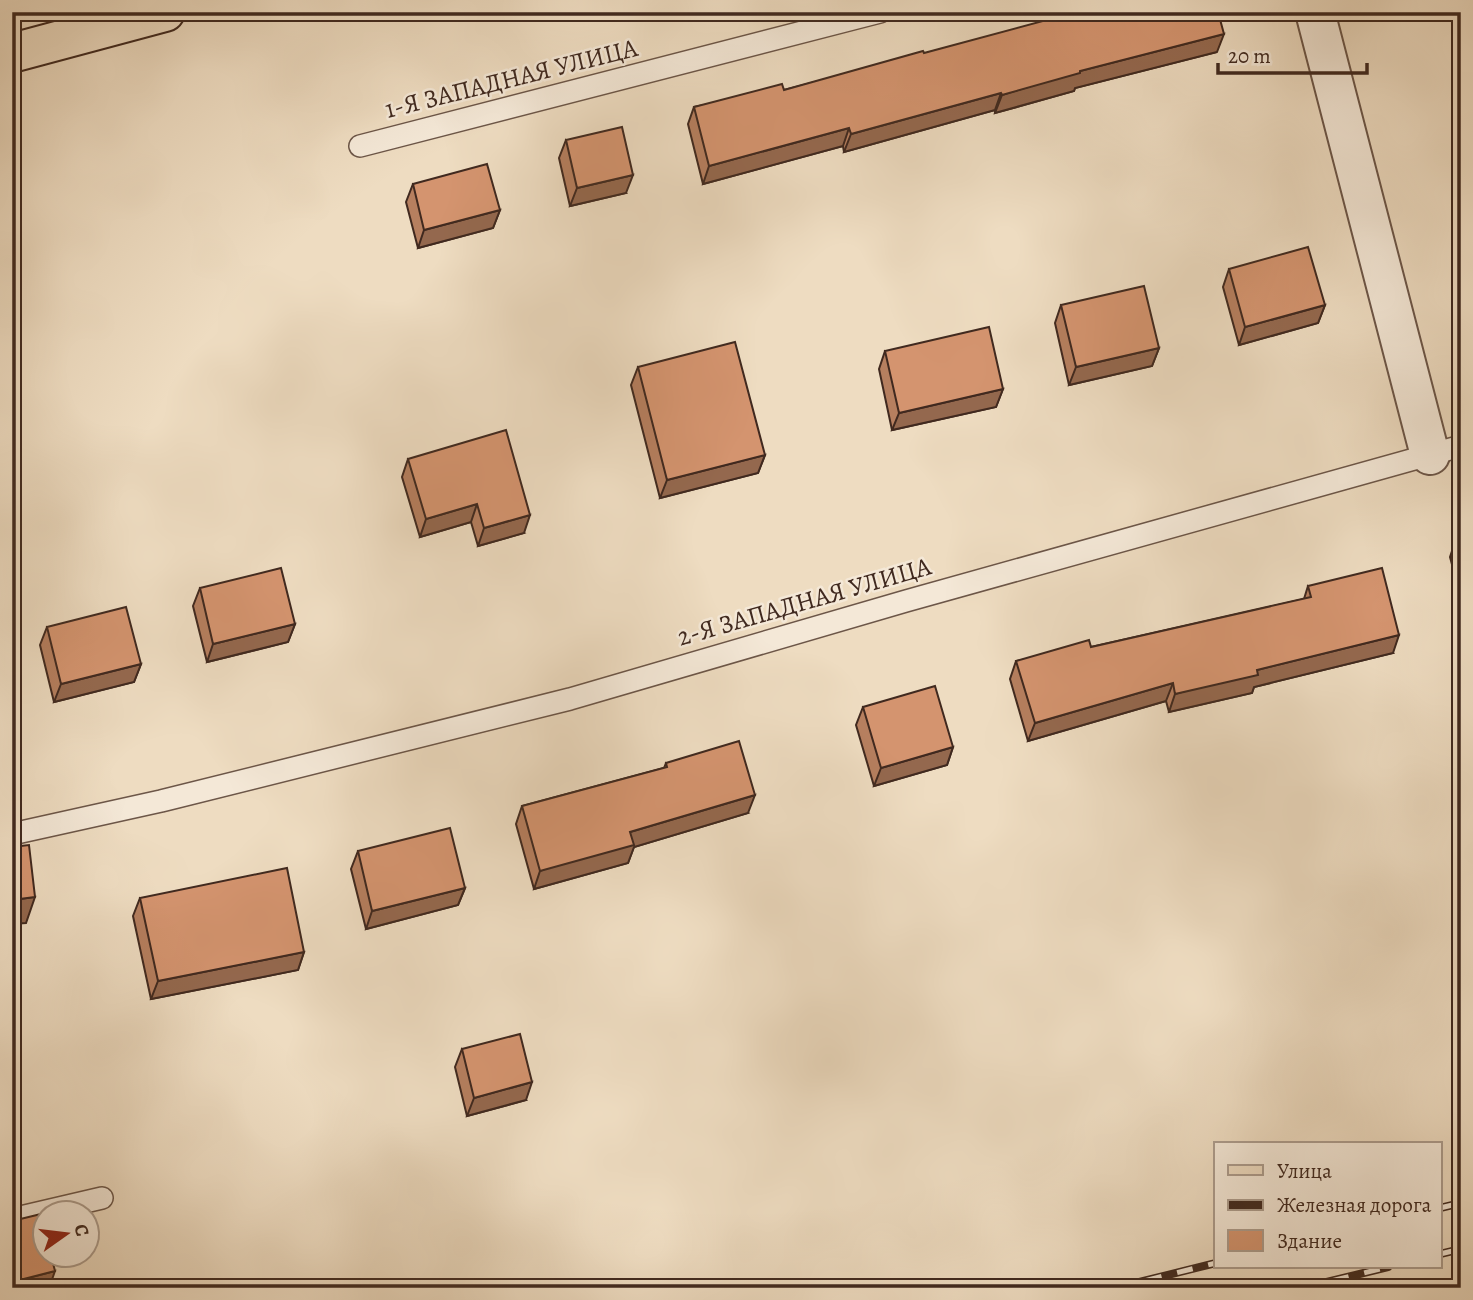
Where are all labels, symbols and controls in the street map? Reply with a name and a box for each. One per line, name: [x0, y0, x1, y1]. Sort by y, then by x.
street label: 1-Я ЗАПАДНАЯ УЛИЦА: [381, 30, 642, 127]
scale bar: [1218, 32, 1366, 76]
text: 20 m: [1228, 42, 1271, 70]
street label: 2-Я ЗАПАДНАЯ УЛИЦА: [673, 548, 936, 654]
legend: [1214, 1142, 1442, 1268]
text: Улица: [1277, 1157, 1332, 1185]
text: Железная дорога: [1277, 1191, 1432, 1219]
north arrow: [32, 1198, 102, 1268]
text: С: [67, 1221, 96, 1239]
text: Здание: [1277, 1227, 1342, 1255]

